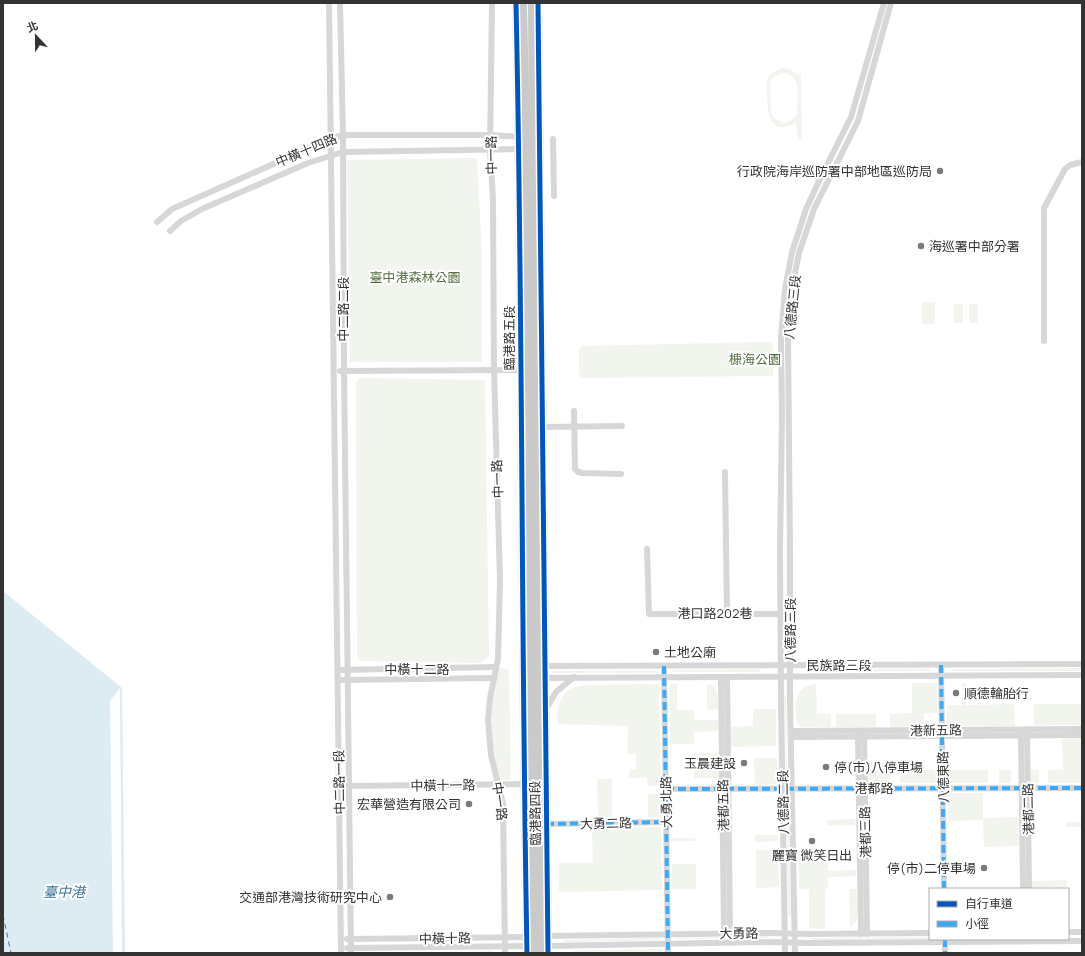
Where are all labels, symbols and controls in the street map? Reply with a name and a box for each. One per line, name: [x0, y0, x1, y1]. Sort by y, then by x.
north arrow: [16, 16, 56, 56]
text: 北: [24, 17, 40, 35]
street label: 中橫十四路: [273, 129, 339, 171]
street label: 中一路: [482, 135, 500, 175]
place label: 行政院海岸巡防署中部地區巡防局: [737, 162, 932, 180]
marker: 行政院海岸巡防署中部地區巡防局: [935, 166, 945, 176]
place label: 海巡署中部分署: [929, 237, 1020, 255]
marker: 海巡署中部分署: [916, 241, 926, 251]
park label: 臺中港森林公園: [369, 268, 461, 286]
street label: 八德路三段: [780, 274, 804, 340]
street label: 中二路二段: [334, 276, 352, 342]
street label: 臨港路五段: [500, 305, 518, 371]
park label: 槺海公園: [729, 350, 781, 368]
street label: 中一路: [487, 459, 507, 499]
street label: 八德路三段: [781, 597, 799, 663]
street label: 港口路202巷: [678, 604, 752, 622]
place label: 土地公廟: [664, 643, 716, 661]
marker: 土地公廟: [651, 647, 661, 657]
street label: 民族路三段: [806, 656, 872, 674]
street label: 中橫十二路: [384, 660, 450, 678]
place label: 順德輪胎行: [964, 684, 1029, 702]
marker: 順德輪胎行: [951, 688, 961, 698]
street label: 港新五路: [910, 721, 962, 739]
street label: 中二路一段: [329, 749, 349, 815]
street label: 八德東路: [934, 751, 952, 803]
place label: 玉晨建設: [684, 754, 736, 772]
marker: 玉晨建設: [739, 758, 749, 768]
place label: 停(市)八停車場: [834, 758, 923, 776]
marker: 停(市)八停車場: [821, 762, 831, 772]
street label: 八德路二段: [773, 769, 793, 835]
street label: 中橫十一路: [410, 775, 476, 795]
street label: 大勇北路: [657, 776, 675, 828]
street label: 港都五路: [714, 779, 732, 831]
street label: 港都路: [854, 779, 894, 797]
street label: 中一路: [488, 780, 512, 822]
street label: 臨港路四段: [525, 780, 545, 846]
street label: 港都二路: [1019, 783, 1037, 835]
place label: 宏華營造有限公司: [357, 795, 461, 813]
marker: 宏華營造有限公司: [464, 799, 474, 809]
street label: 港都三路: [856, 806, 874, 858]
street label: 大勇二路: [580, 814, 632, 832]
marker: 麗寶 微笑日出: [807, 836, 817, 846]
place label: 麗寶 微笑日出: [772, 846, 852, 864]
place label: 停(市)二停車場: [887, 859, 976, 877]
marker: 停(市)二停車場: [979, 863, 989, 873]
water label: 臺中港: [43, 882, 87, 901]
place label: 交通部港灣技術研究中心: [239, 888, 382, 906]
legend: [929, 888, 1069, 940]
marker: 交通部港灣技術研究中心: [385, 892, 395, 902]
text: 自行車道: [965, 895, 1013, 912]
text: 小徑: [965, 915, 989, 932]
street label: 大勇路: [719, 924, 759, 942]
street label: 中橫十路: [419, 929, 471, 947]

